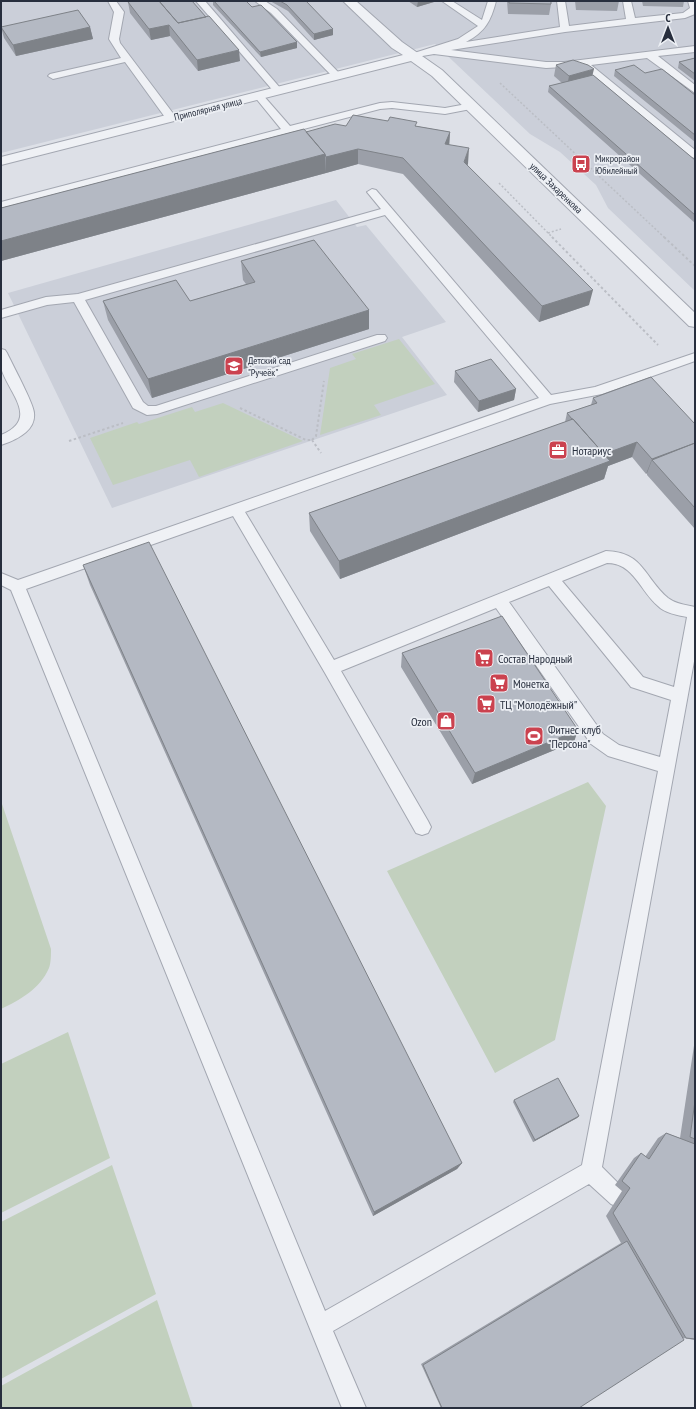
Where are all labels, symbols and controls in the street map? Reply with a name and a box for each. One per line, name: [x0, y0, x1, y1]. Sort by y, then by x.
north arrow: [648, 8, 688, 48]
text: С: [665, 11, 671, 25]
street label: Приполярная улица: [173, 94, 243, 124]
place label: Микрорайон Юбилейный: [595, 152, 640, 177]
bus stop icon: Микрорайон Юбилейный: [570, 153, 592, 175]
street label: улица Захаренкова: [527, 160, 585, 216]
place label: Детский сад "Ручеёк": [248, 354, 291, 379]
school or university icon: Детский сад "Ручеёк": [223, 355, 245, 377]
office icon: Нотариус: [547, 439, 569, 461]
place label: Нотариус: [572, 443, 612, 458]
supermarket icon: Состав Народный: [473, 647, 495, 669]
place label: Состав Народный: [498, 651, 572, 666]
supermarket icon: Монетка: [488, 672, 510, 694]
place label: Монетка: [513, 676, 549, 691]
supermarket icon: ТЦ "Молодёжный": [475, 693, 497, 715]
place label: ТЦ "Молодёжный": [500, 697, 577, 712]
shop icon: Ozon: [435, 710, 457, 732]
place label: Ozon: [411, 714, 432, 729]
place label: Фитнес клуб "Персона": [548, 722, 601, 751]
sports icon: Фитнес клуб "Персона": [523, 725, 545, 747]

